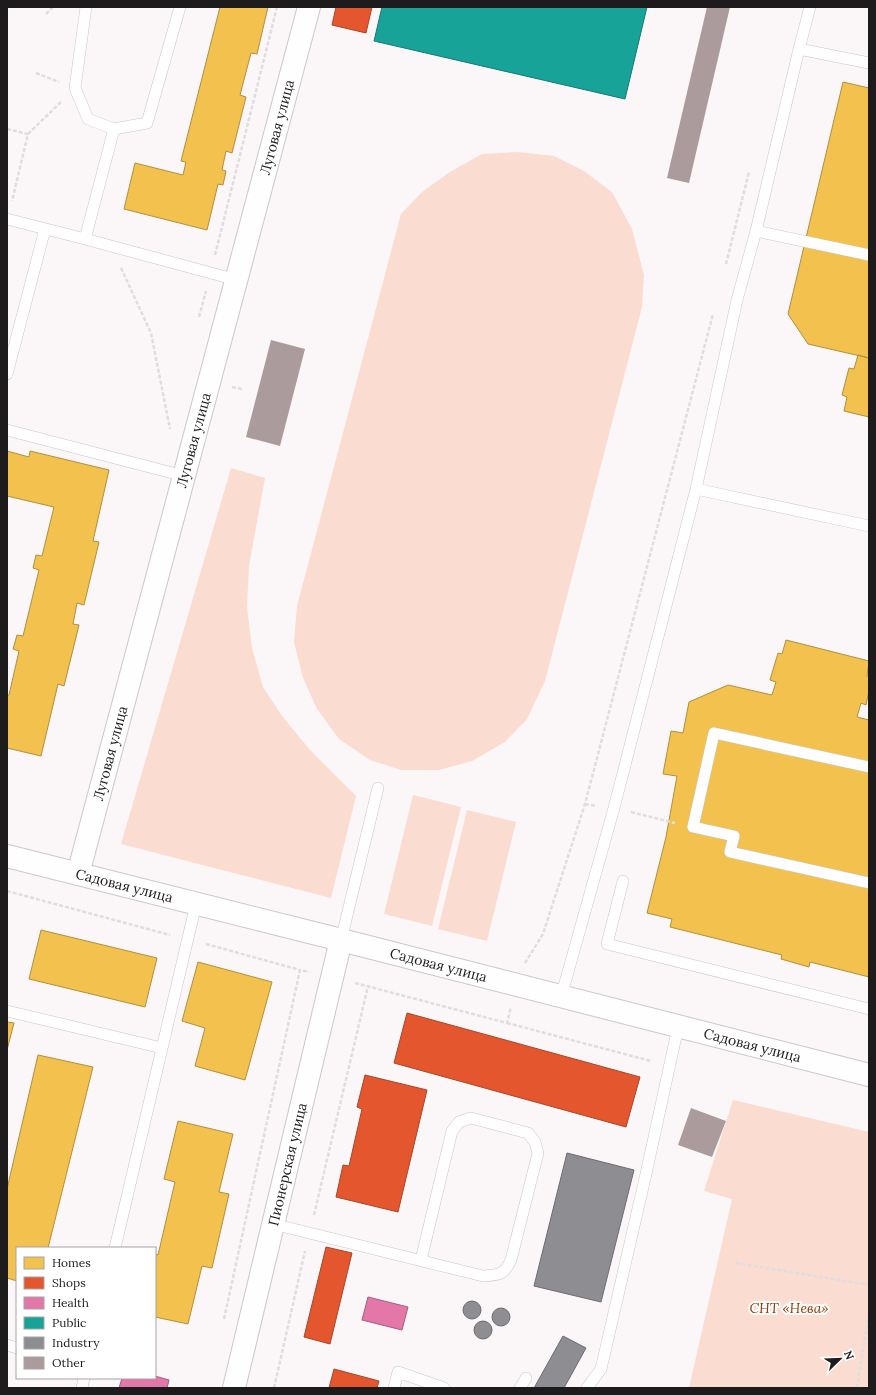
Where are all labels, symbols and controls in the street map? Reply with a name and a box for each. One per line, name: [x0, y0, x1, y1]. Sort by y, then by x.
street label: Луговая улица: [256, 78, 298, 176]
street label: Луговая улица: [172, 391, 215, 490]
street label: Луговая улица: [89, 704, 131, 803]
street label: Садовая улица: [74, 865, 175, 906]
street label: Садовая улица: [388, 944, 489, 986]
street label: Садовая улица: [702, 1024, 803, 1066]
street label: Пионерская улица: [264, 1101, 311, 1228]
legend: [16, 1247, 156, 1379]
text: Homes: [52, 1255, 91, 1270]
text: Shops: [52, 1275, 86, 1290]
text: Health: [52, 1295, 89, 1310]
park label: СНТ «Нева»: [749, 1299, 829, 1317]
text: Public: [52, 1315, 86, 1330]
text: Industry: [52, 1335, 100, 1350]
north arrow: [820, 1339, 860, 1379]
text: N: [841, 1348, 858, 1362]
text: Other: [52, 1355, 86, 1370]

